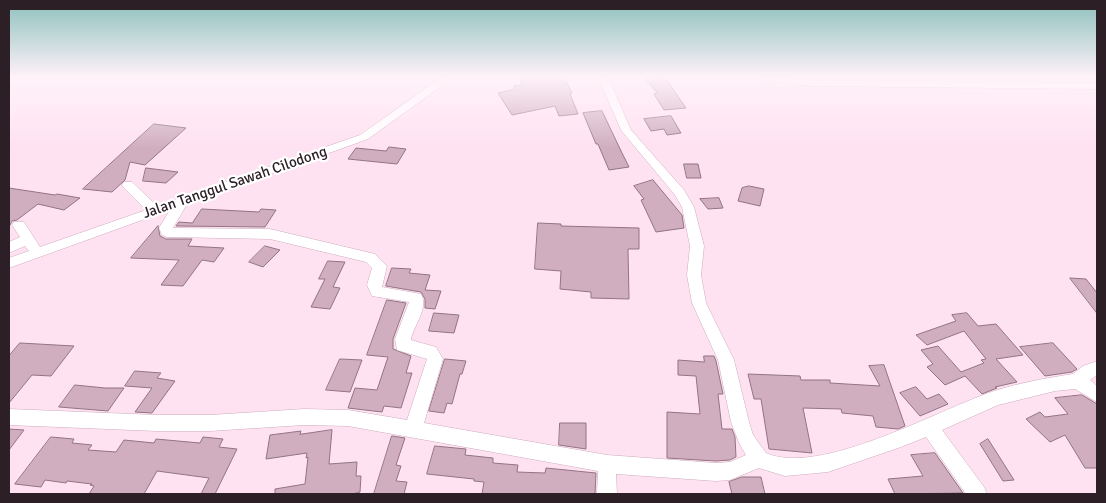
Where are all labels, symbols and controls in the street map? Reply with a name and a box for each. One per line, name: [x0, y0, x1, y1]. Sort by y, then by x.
street label: Jalan Tanggul Sawah Cilodong: [140, 143, 330, 223]

